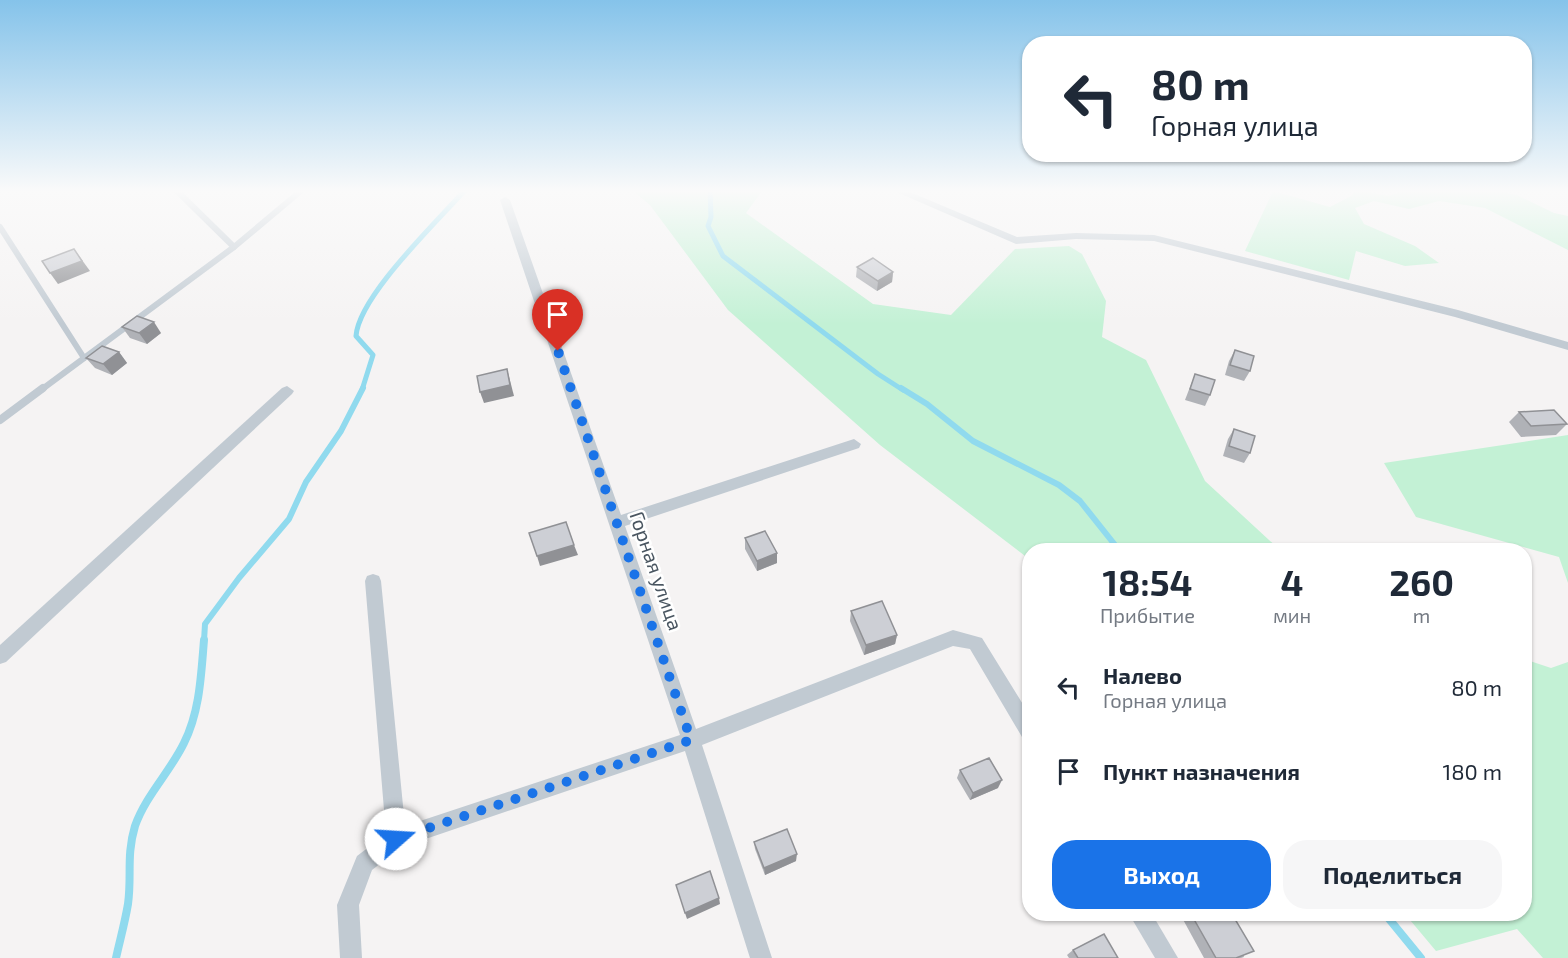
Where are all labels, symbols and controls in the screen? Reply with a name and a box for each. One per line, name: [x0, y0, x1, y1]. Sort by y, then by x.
text: 80 m: [1151, 58, 1250, 108]
icon: left: [1052, 60, 1130, 138]
text: Горная улица: [1151, 109, 1319, 141]
pin: [532, 289, 583, 351]
icon: arrive: [541, 298, 574, 331]
street label: Горная улица: [624, 508, 689, 634]
text: 18:54: [1102, 560, 1192, 603]
text: 4: [1281, 560, 1304, 603]
text: 260: [1389, 560, 1454, 603]
text: Прибытие: [1100, 603, 1195, 627]
text: мин: [1273, 603, 1311, 627]
text: m: [1413, 603, 1430, 627]
text: Налево: [1103, 662, 1182, 688]
icon: left: [1052, 671, 1085, 704]
text: 80 m: [1451, 674, 1502, 700]
text: Горная улица: [1103, 688, 1227, 712]
icon: arrive: [1052, 755, 1085, 788]
text: Пункт назначения: [1103, 758, 1300, 784]
text: 180 m: [1442, 758, 1502, 784]
position arrow: [364, 807, 428, 871]
button: Выход: [1052, 840, 1271, 909]
button: Поделиться: [1283, 840, 1502, 909]

